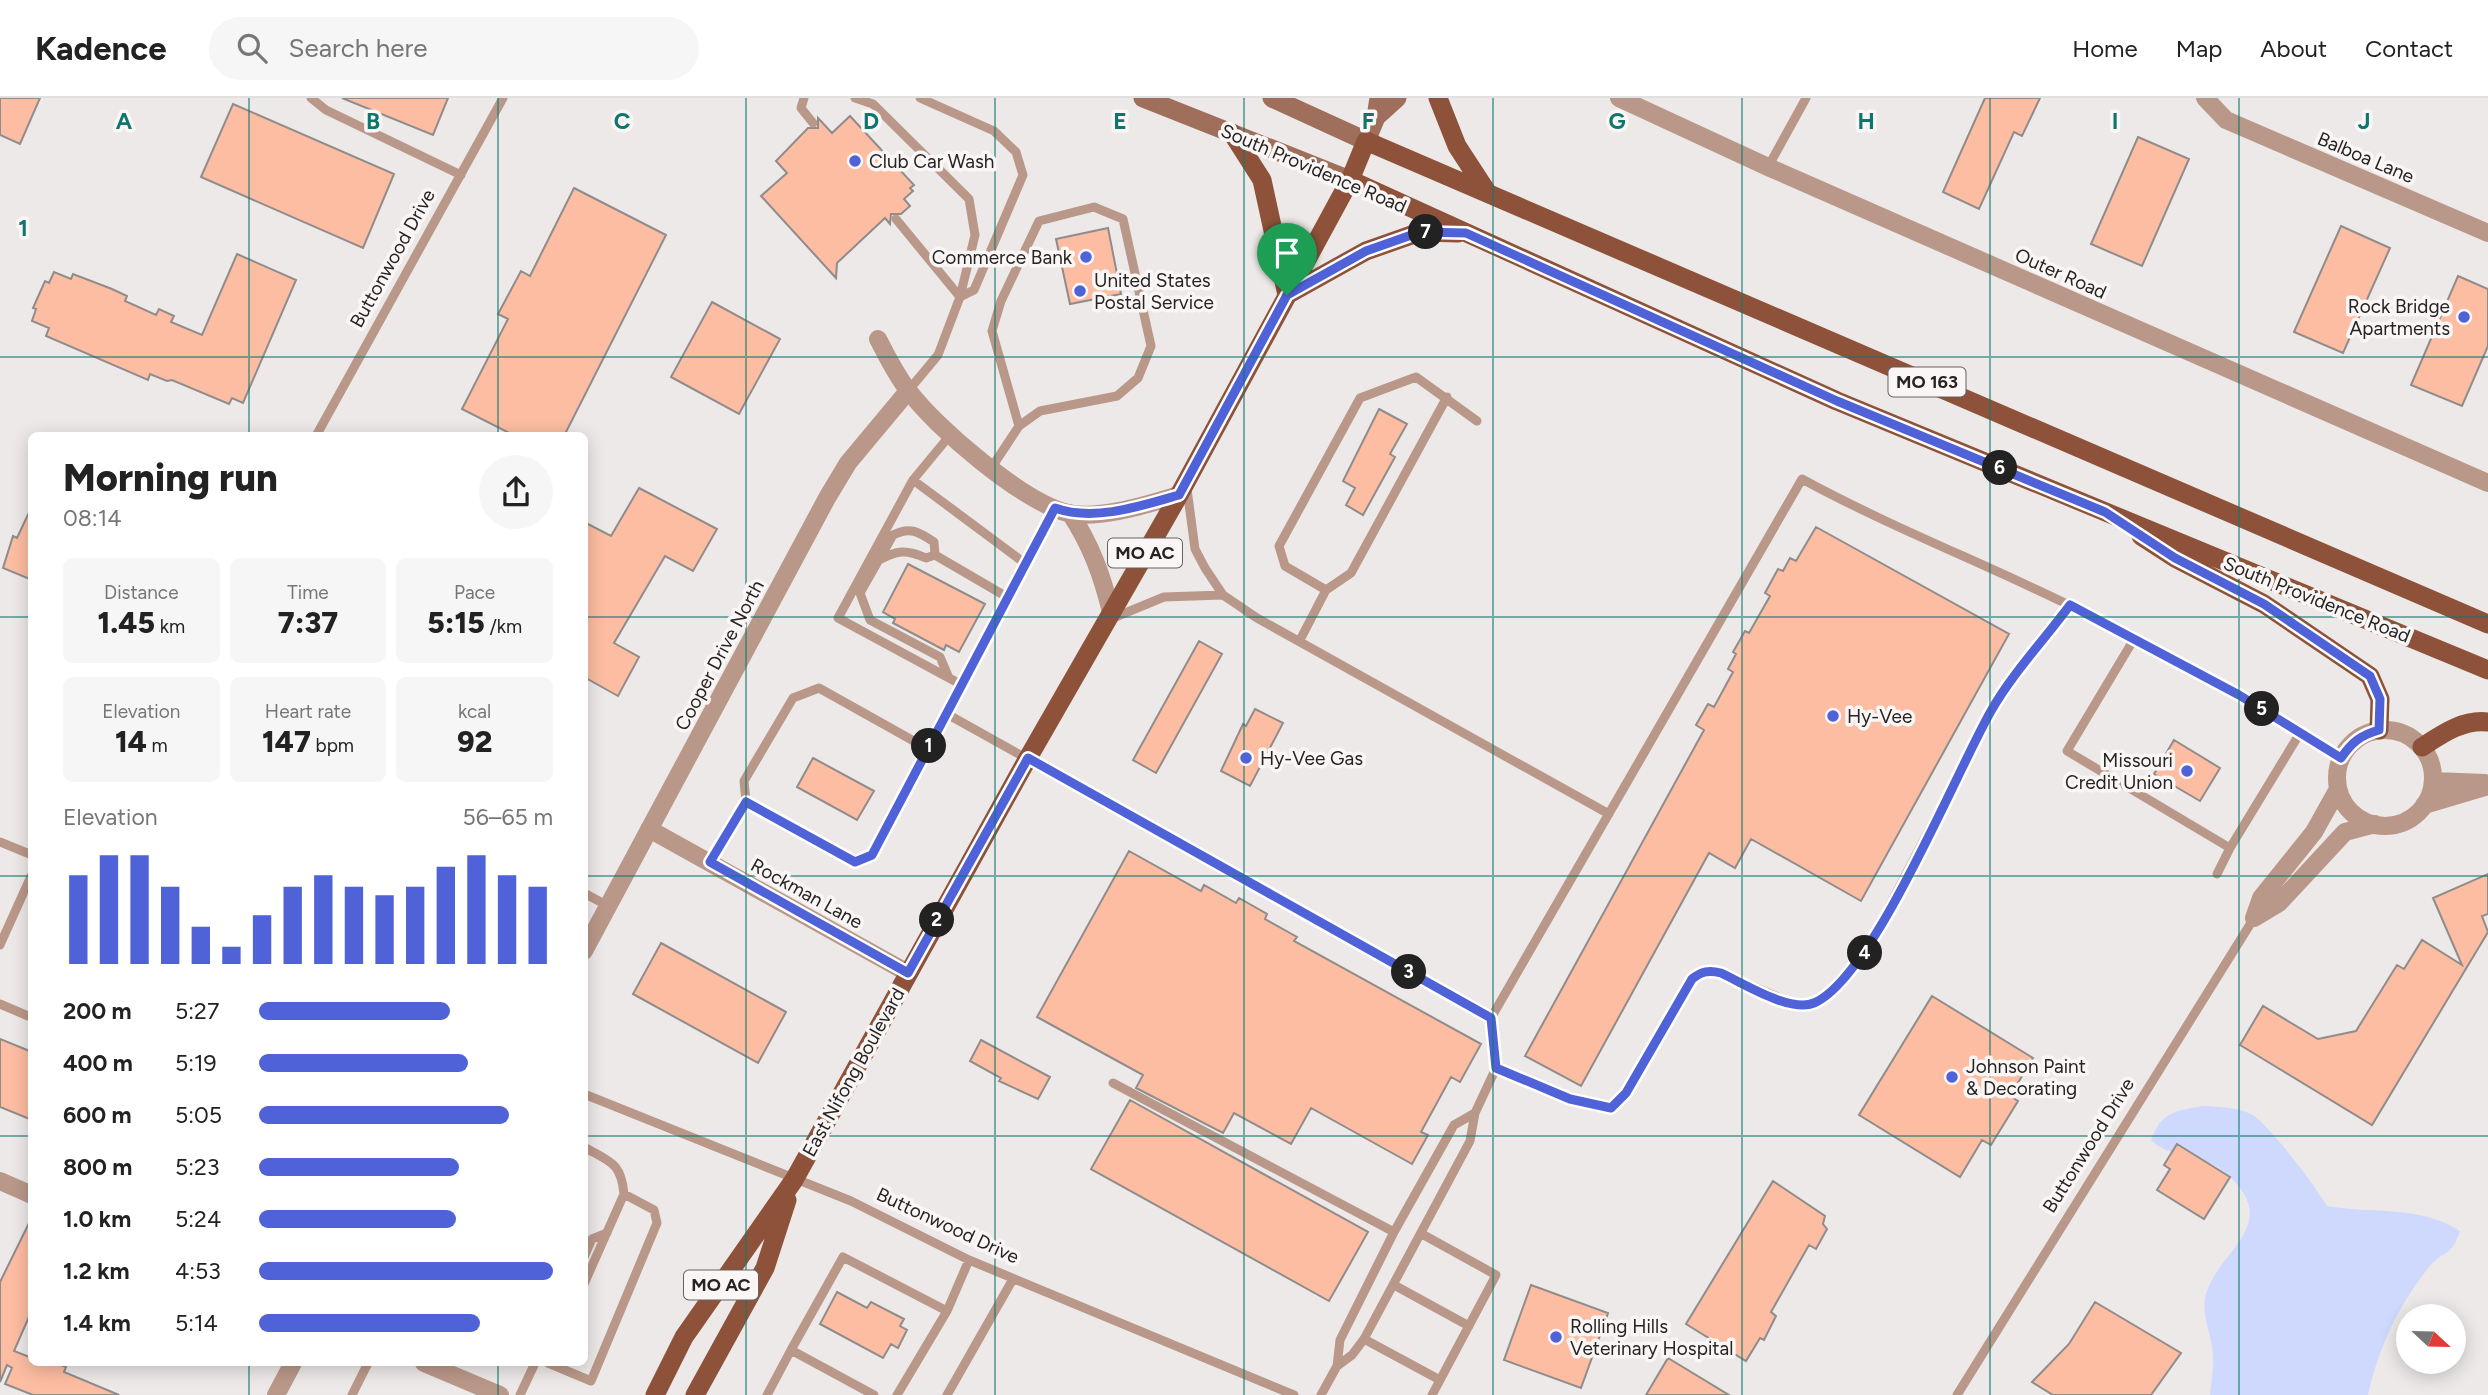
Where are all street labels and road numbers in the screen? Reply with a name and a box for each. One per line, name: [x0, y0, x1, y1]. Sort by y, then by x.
street label: South Providence Road: [1218, 119, 1410, 218]
street label: Balboa Lane: [2314, 127, 2418, 188]
street label: Buttonwood Drive: [345, 185, 440, 331]
street label: Outer Road: [2011, 243, 2110, 304]
road number: MO 163: [1888, 368, 1966, 396]
road number: MO AC: [1108, 538, 1182, 568]
street label: South Providence Road: [2220, 551, 2414, 647]
street label: Cooper Drive North: [670, 576, 769, 734]
street label: Rockman Lane: [747, 853, 867, 934]
street label: East Nifong Boulevard: [797, 984, 909, 1161]
street label: Buttonwood Drive: [2038, 1074, 2139, 1217]
street label: Buttonwood Drive: [873, 1182, 1023, 1269]
road number: MO AC: [684, 1270, 758, 1300]

